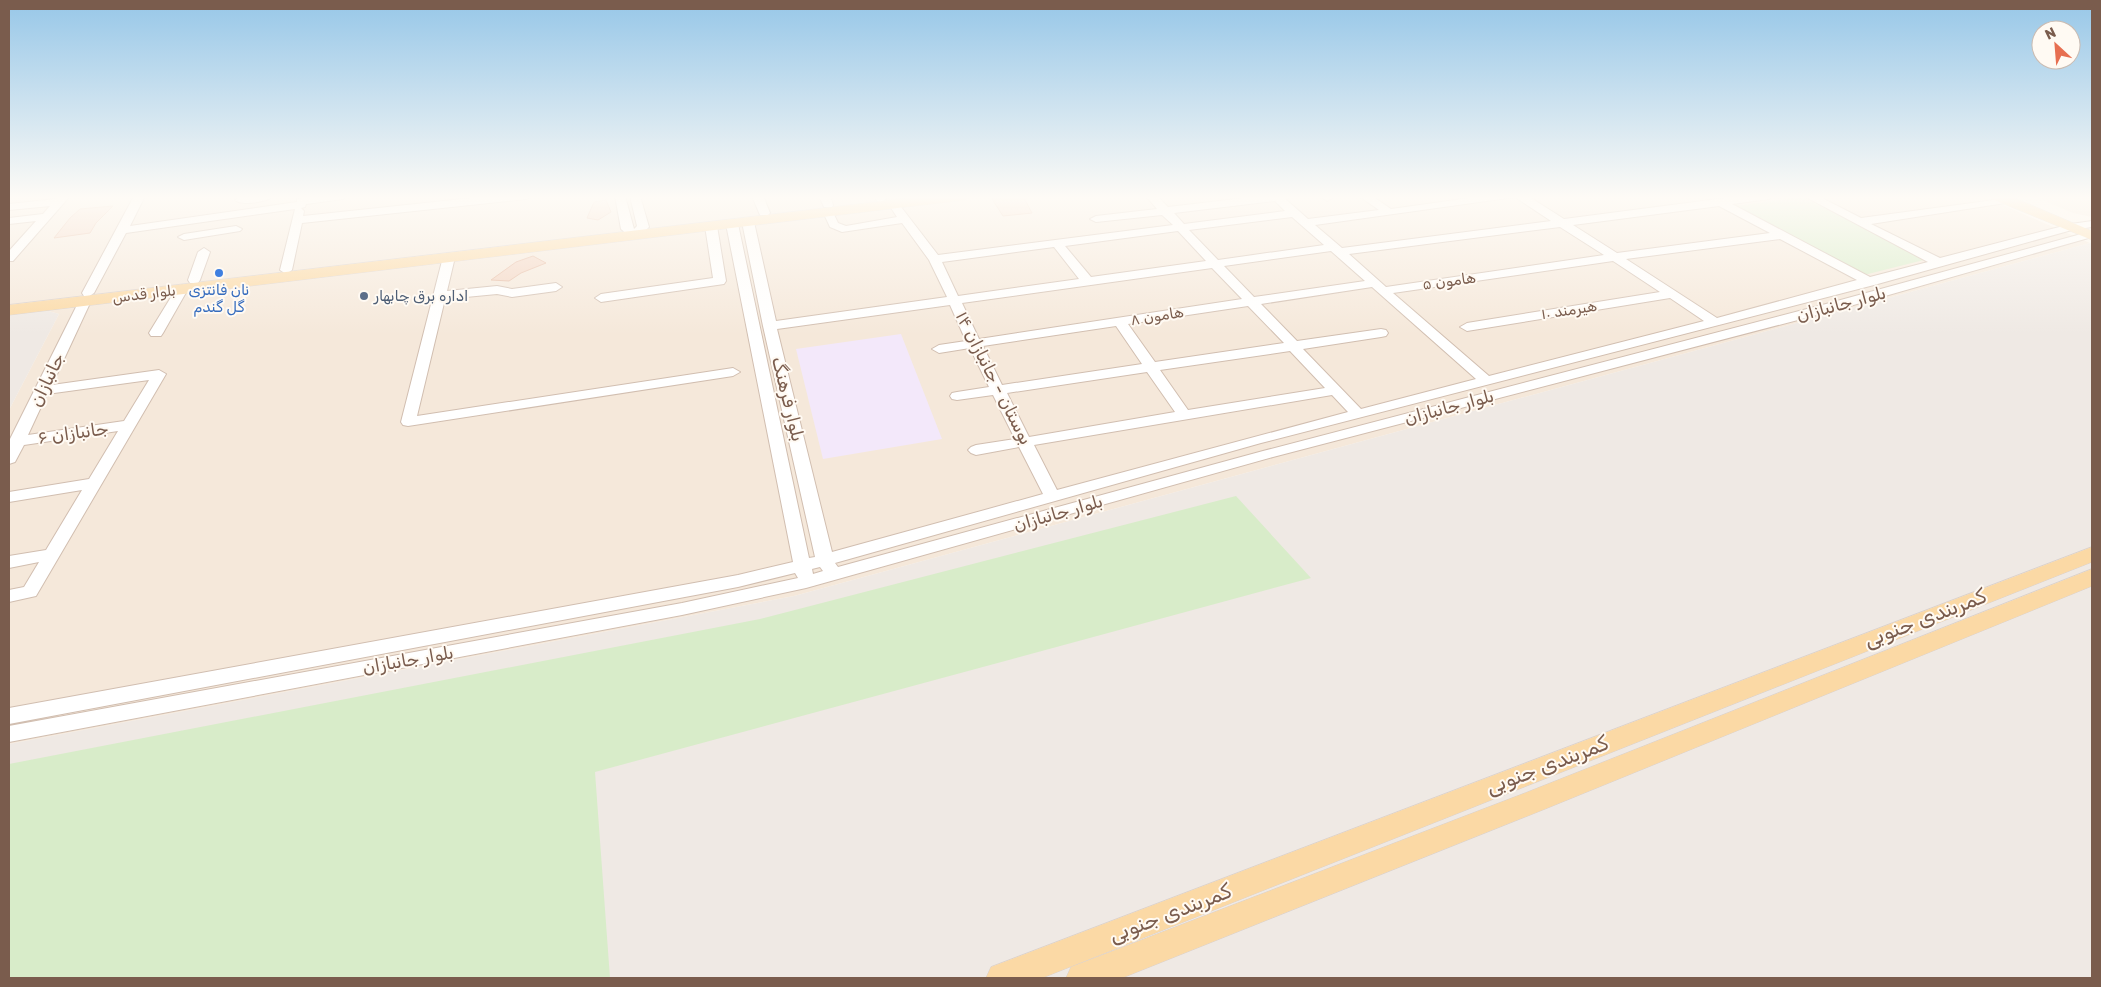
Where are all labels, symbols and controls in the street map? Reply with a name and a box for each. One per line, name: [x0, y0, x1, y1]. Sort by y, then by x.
north arrow: [2031, 20, 2081, 70]
text: N: [2042, 24, 2059, 44]
marker: نان فانتزی گل گندم: [213, 267, 225, 279]
street label: هامون ۵: [1421, 268, 1477, 294]
street label: بلوار قدس: [111, 281, 177, 307]
place label: نان فانتزی گل گندم: [189, 281, 249, 317]
street label: بلوار جانبازان: [1794, 281, 1888, 327]
place label: اداره برق چابهار: [373, 287, 468, 305]
marker: اداره برق چابهار: [358, 290, 370, 302]
street label: هیرمند ۱۰: [1540, 297, 1598, 323]
street label: هامون ۸: [1129, 303, 1185, 329]
street label: بوستان - جانبازان ۱۴: [951, 308, 1037, 448]
street label: جانبازان: [25, 350, 69, 410]
street label: بلوار فرهنگ: [767, 354, 809, 444]
street label: بلوار جانبازان: [1402, 384, 1496, 430]
street label: جانبازان ۶: [36, 417, 110, 449]
street label: بلوار جانبازان: [1011, 490, 1105, 536]
street label: کمربندی جنوبی: [1860, 583, 1990, 652]
street label: بلوار جانبازان: [361, 641, 455, 679]
street label: کمربندی جنوبی: [1482, 730, 1612, 799]
street label: کمربندی جنوبی: [1105, 878, 1235, 947]

